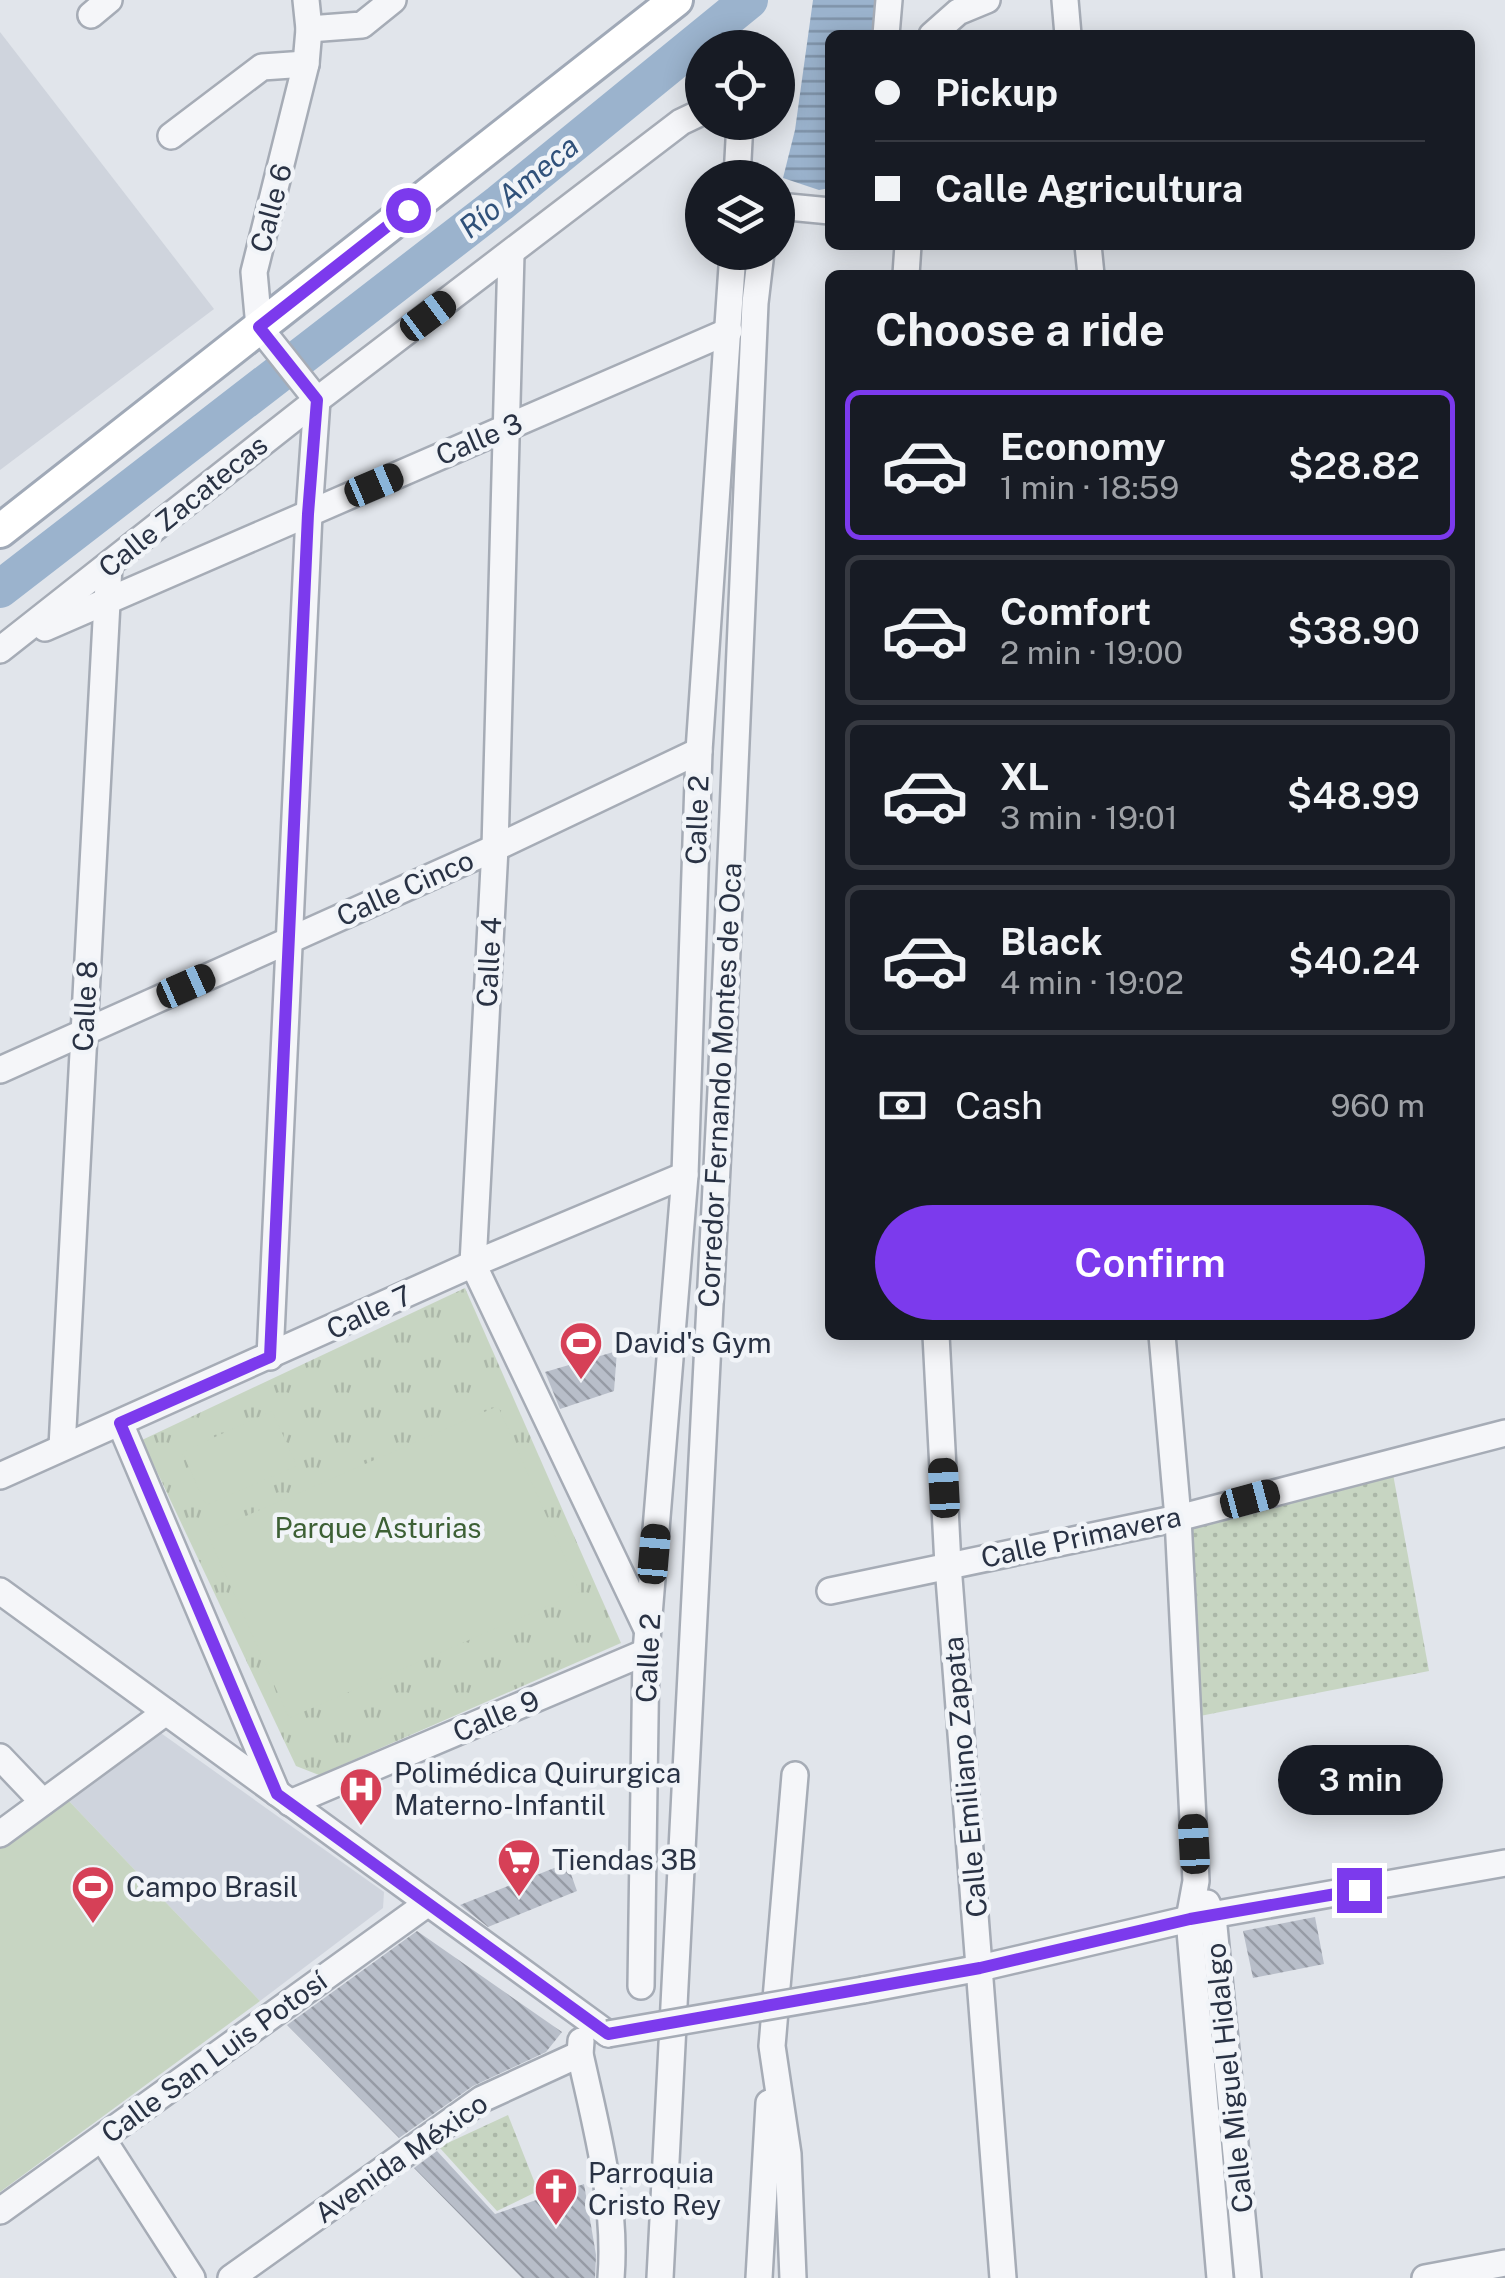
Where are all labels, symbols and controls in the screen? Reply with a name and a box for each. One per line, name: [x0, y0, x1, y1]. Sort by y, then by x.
map controls: [685, 30, 795, 270]
button: locate: [685, 30, 795, 140]
text: Pickup: [935, 70, 1058, 115]
water label: Río Ameca: [451, 127, 585, 245]
street label: Calle 6: [243, 160, 298, 256]
button: layers: [685, 160, 795, 270]
text: Calle Agricultura: [935, 166, 1243, 211]
route start: [386, 188, 431, 233]
car: [395, 286, 461, 346]
text: Choose a ride: [875, 303, 1165, 356]
street label: Calle 3: [431, 406, 527, 471]
icon: car: [880, 420, 970, 510]
text: Economy: [1000, 424, 1166, 469]
street label: Calle Zacatecas: [92, 428, 274, 584]
text: $28.82: [1288, 443, 1420, 488]
car: [341, 459, 407, 511]
text: 1 min · 18:59: [1000, 469, 1179, 506]
icon: car: [880, 585, 970, 675]
text: Comfort: [1000, 589, 1151, 634]
text: $38.90: [1287, 608, 1420, 653]
text: 2 min · 19:00: [1000, 634, 1183, 671]
icon: car: [880, 750, 970, 840]
text: XL: [1000, 754, 1049, 799]
text: $48.99: [1287, 773, 1420, 818]
street label: Calle 2: [678, 775, 715, 865]
text: 3 min · 19:01: [1000, 799, 1178, 836]
street label: Calle Cinco: [331, 843, 478, 932]
street label: Corredor Fernando Montes de Oca: [691, 862, 748, 1308]
icon: car: [880, 915, 970, 1005]
street label: Calle 4: [470, 916, 507, 1008]
text: Black: [1000, 919, 1103, 964]
text: $40.24: [1288, 938, 1420, 983]
street label: Calle 8: [66, 960, 103, 1052]
car: [152, 960, 220, 1012]
text: 4 min · 19:02: [1000, 964, 1184, 1001]
icon: cash: [875, 1078, 930, 1133]
text: Cash: [955, 1083, 1043, 1128]
text: 960 m: [1330, 1087, 1425, 1124]
button: Confirm: [875, 1205, 1425, 1320]
street label: Calle 7: [321, 1278, 416, 1345]
sports icon: David's Gym: [558, 1320, 604, 1381]
place label: David's Gym: [614, 1326, 771, 1359]
car: [927, 1457, 961, 1519]
car: [1217, 1477, 1283, 1521]
street label: Calle Primavera: [978, 1499, 1184, 1574]
park label: Parque Asturias: [274, 1511, 482, 1544]
car: [636, 1523, 672, 1585]
street label: Calle 2: [629, 1612, 666, 1704]
street label: Calle Emiliano Zapata: [936, 1635, 993, 1919]
street label: Calle 9: [448, 1683, 544, 1748]
callout: 3 min: [1276, 1745, 1442, 1815]
place label: Polimédica Quirurgica Materno-Infantil: [394, 1756, 681, 1821]
text: 3 min: [1319, 1761, 1402, 1798]
hospital icon: Polimédica Quirurgica Materno-Infantil: [338, 1766, 384, 1827]
car: [1177, 1813, 1211, 1875]
supermarket icon: Tiendas 3B: [496, 1837, 542, 1898]
place label: Tiendas 3B: [552, 1843, 697, 1876]
sports icon: Campo Brasil: [70, 1864, 116, 1925]
route end: [1337, 1868, 1382, 1913]
place label: Campo Brasil: [126, 1870, 298, 1903]
street label: Calle Miguel Hidalgo: [1198, 1941, 1259, 2215]
street label: Calle San Luis Potosí: [95, 1963, 334, 2149]
street label: Avenida México: [308, 2086, 493, 2229]
place label: Parroquia Cristo Rey: [588, 2156, 721, 2221]
church icon: Parroquia Cristo Rey: [533, 2166, 579, 2227]

